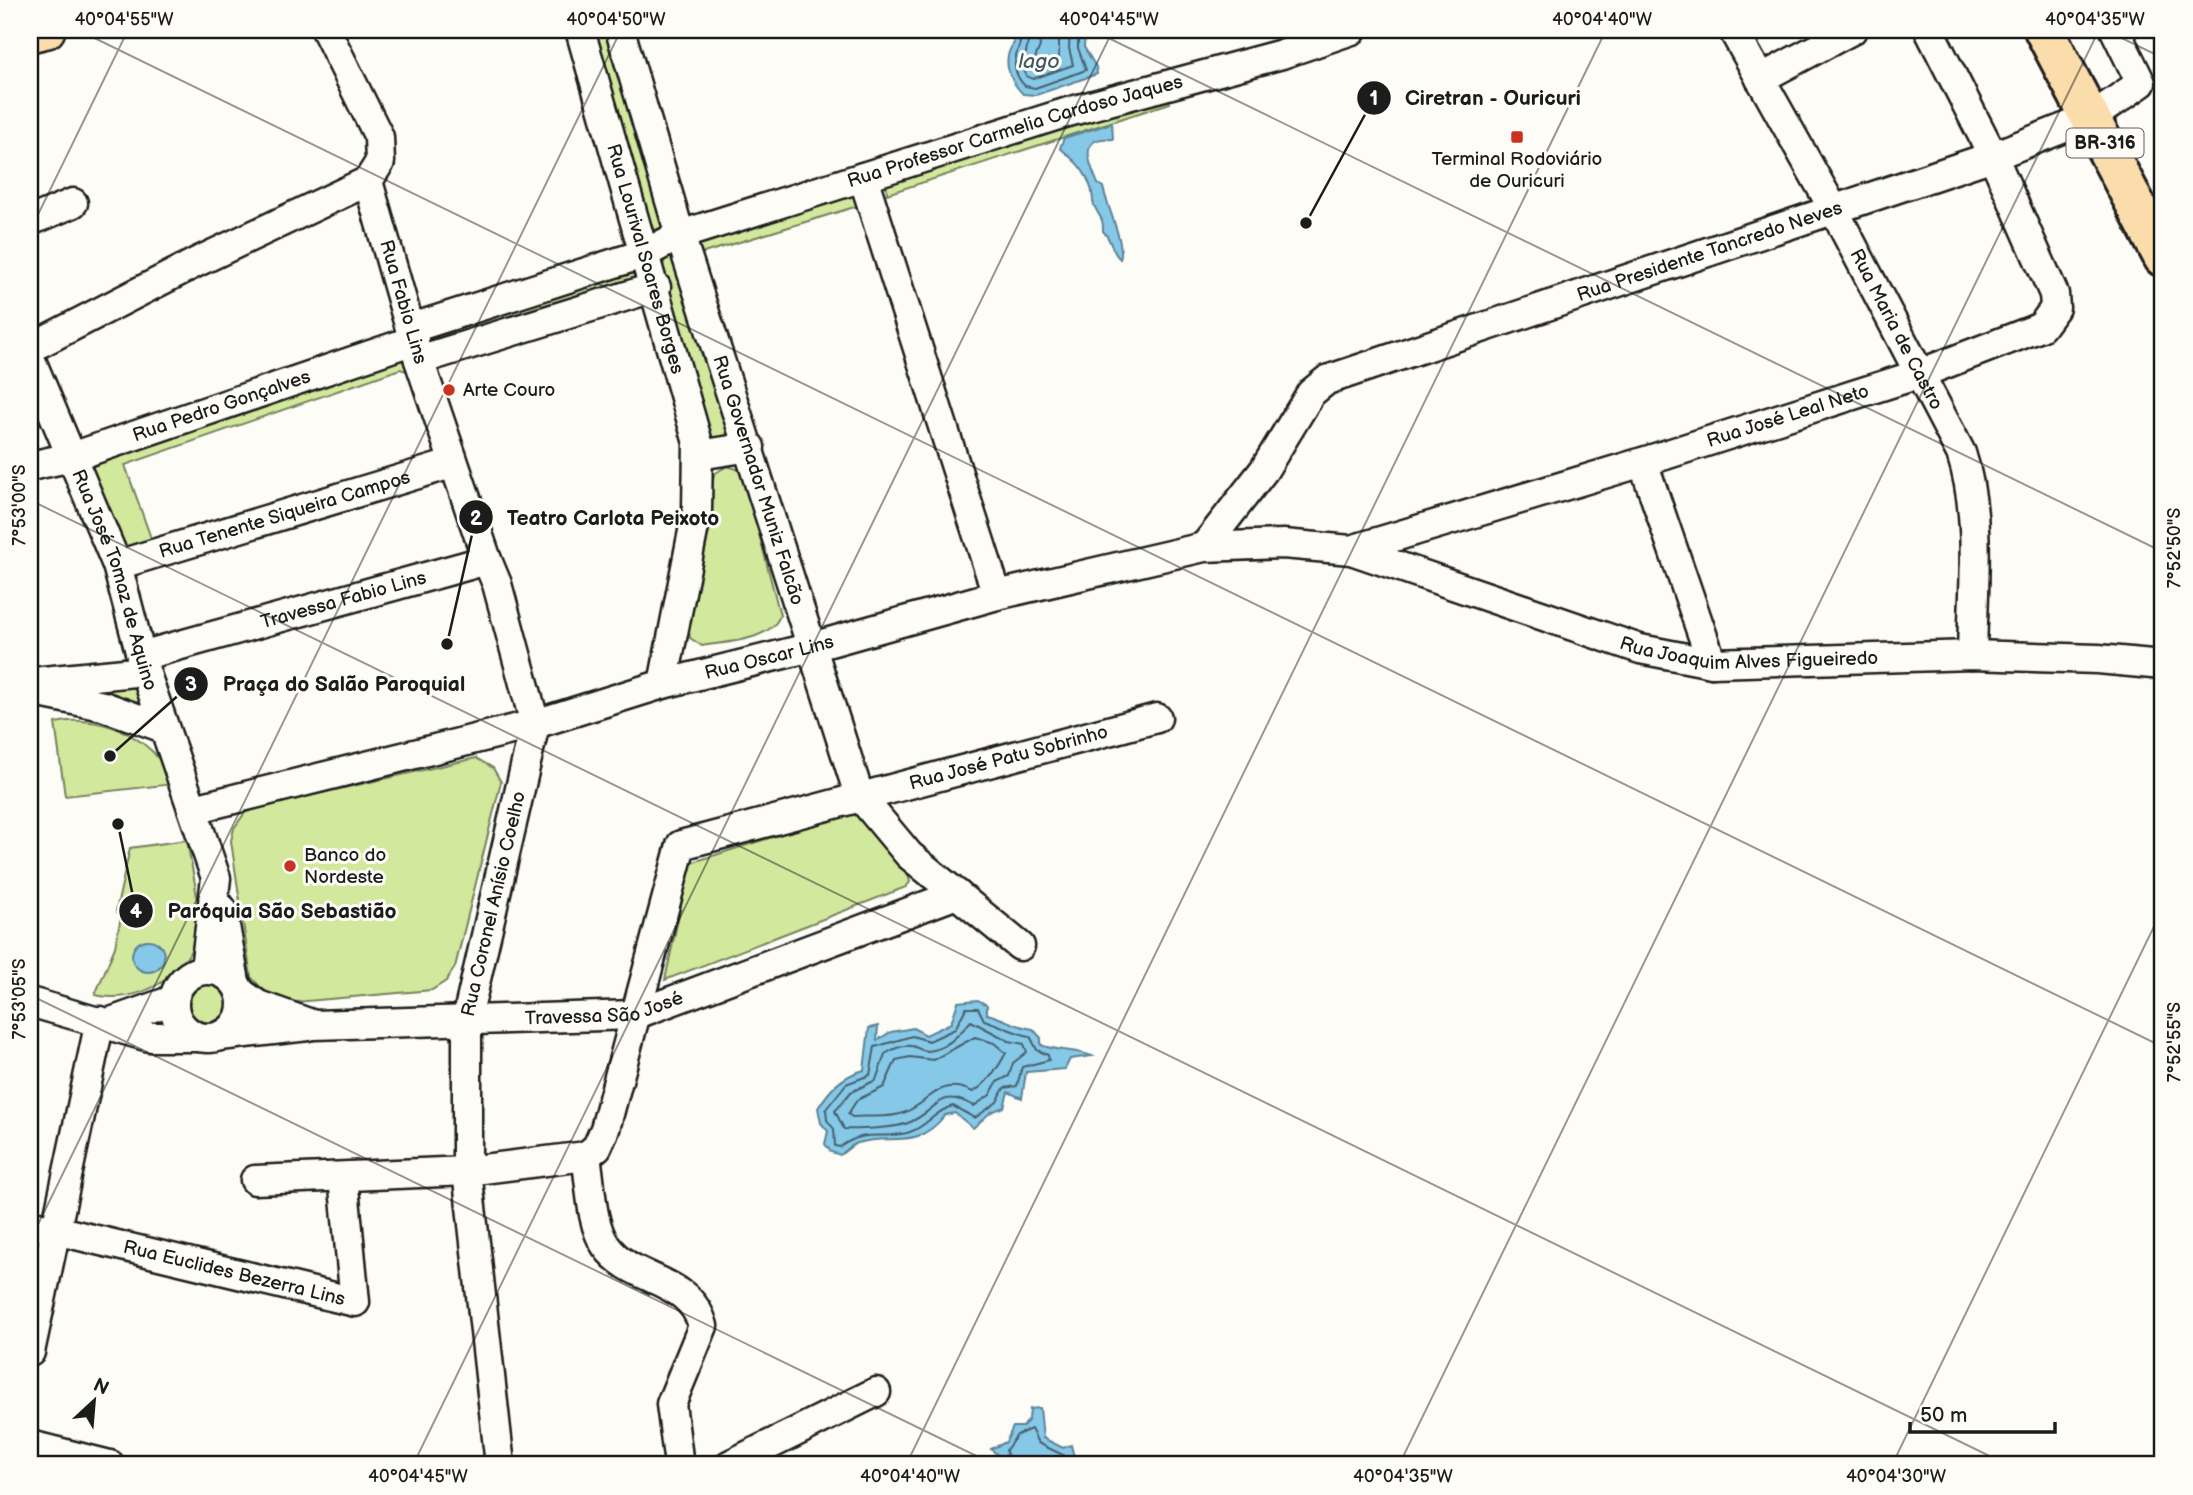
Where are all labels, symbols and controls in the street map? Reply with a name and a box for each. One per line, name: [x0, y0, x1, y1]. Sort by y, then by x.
text: 40°04'55"W: [74, 9, 174, 30]
text: 40°04'50"W: [566, 9, 666, 30]
text: 40°04'45"W: [1059, 9, 1160, 30]
text: 40°04'40"W: [1552, 9, 1653, 30]
text: 40°04'35"W: [2045, 9, 2146, 30]
water label: lago: [1019, 49, 1059, 74]
street label: Rua Professor Carmelia Cardoso Jaques: [844, 70, 1185, 193]
callout: Ciretran - Ouricuri: [1356, 77, 1595, 119]
text: 1: [1370, 86, 1378, 111]
text: Ciretran - Ouricuri: [1405, 86, 1581, 111]
road number: BR-316: [2066, 128, 2144, 158]
marker: Terminal Rodoviário de Ouricuri: [1509, 129, 1525, 145]
street label: Rua Lourival Soares Borges: [602, 141, 689, 377]
place label: Terminal Rodoviário de Ouricuri: [1432, 148, 1602, 193]
street label: Rua Presidente Tancredo Neves: [1574, 196, 1845, 307]
street label: Rua Fabio Lins: [374, 237, 432, 367]
street label: Rua Maria de Castro: [1845, 245, 1948, 414]
street label: Rua Governador Muniz Falcão: [708, 352, 809, 608]
street label: Rua Pedro Gonçalves: [130, 365, 313, 447]
place label: Arte Couro: [463, 379, 555, 402]
street label: Rua José Leal Neto: [1704, 379, 1872, 452]
marker: Arte Couro: [441, 382, 457, 398]
text: 7°53'00"S: [9, 464, 30, 546]
street label: Rua José Tomaz de Aquino: [67, 466, 162, 693]
street label: Rua Tenente Siqueira Campos: [156, 466, 413, 563]
callout: Teatro Carlota Peixoto: [458, 496, 733, 538]
text: 2: [470, 506, 483, 531]
text: Teatro Carlota Peixoto: [507, 506, 719, 531]
text: 7°52'50"S: [2164, 508, 2185, 588]
street label: Travessa Fabio Lins: [258, 566, 429, 634]
street label: Rua Oscar Lins: [702, 630, 836, 685]
street label: Rua Joaquim Alves Figueiredo: [1617, 631, 1879, 675]
callout: Praça do Salão Paroquial: [174, 663, 479, 705]
text: 3: [185, 672, 197, 697]
text: Praça do Salão Paroquial: [223, 672, 465, 697]
street label: Rua José Patu Sobrinho: [907, 720, 1110, 795]
street label: Rua Coronel Anísio Coelho: [457, 789, 531, 1019]
place label: Banco do Nordeste: [304, 844, 386, 889]
marker: Banco do Nordeste: [282, 858, 298, 874]
callout: Paróquia São Sebastião: [119, 890, 411, 932]
text: 4: [130, 899, 143, 924]
text: Paróquia São Sebastião: [167, 899, 397, 924]
text: 7°53'05"S: [9, 958, 30, 1040]
street label: Travessa São José: [524, 986, 686, 1030]
text: 7°52'55"S: [2164, 1002, 2185, 1082]
street label: Rua Euclides Bezerra Lins: [121, 1235, 347, 1311]
north arrow: [60, 1366, 130, 1436]
text: N: [89, 1374, 112, 1401]
scale bar: [1910, 1390, 2055, 1434]
text: 50 m: [1920, 1403, 1967, 1428]
text: 40°04'45"W: [368, 1466, 469, 1487]
text: 40°04'40"W: [860, 1466, 961, 1487]
text: 40°04'35"W: [1353, 1466, 1454, 1487]
text: 40°04'30"W: [1846, 1466, 1947, 1487]

